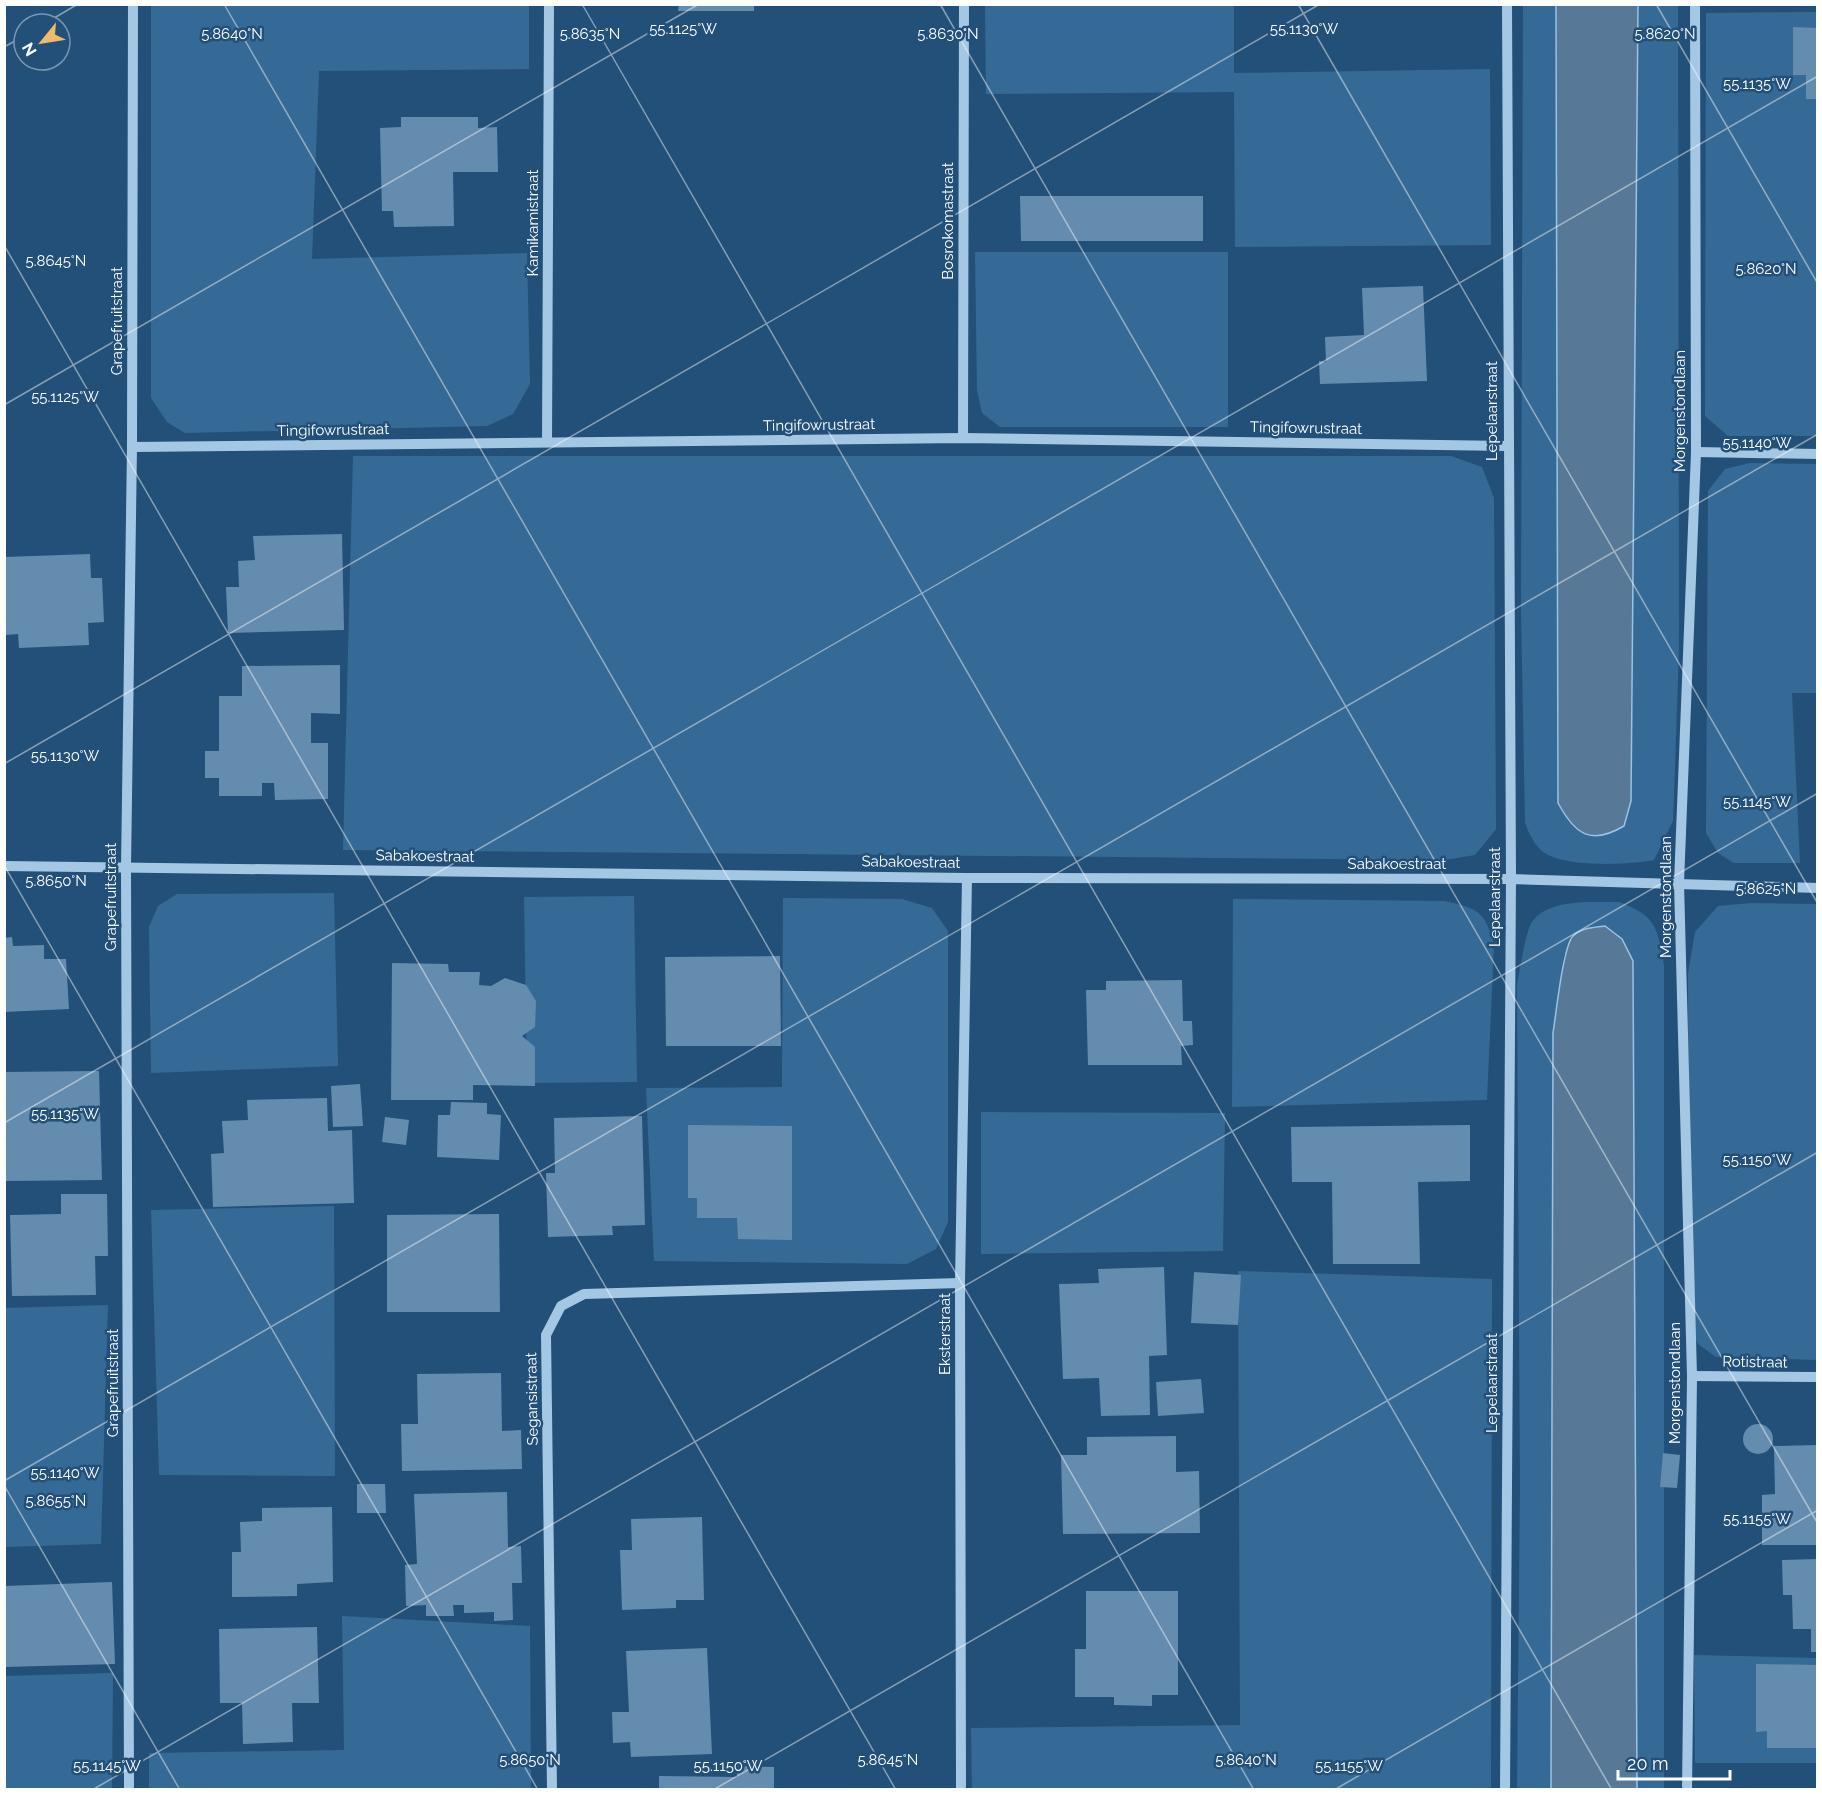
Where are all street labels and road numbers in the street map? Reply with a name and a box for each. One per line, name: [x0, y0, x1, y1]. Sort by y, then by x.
street label: Bosrokomastraat: [939, 162, 957, 280]
street label: Kamikamistraat: [524, 170, 542, 276]
street label: Grapefruitstraat: [108, 267, 126, 375]
street label: Morgenstondlaan: [1671, 350, 1689, 472]
street label: Lepelaarstraat: [1483, 361, 1501, 461]
street label: Tingifowrustraat: [763, 415, 875, 435]
street label: Tingifowrustraat: [1250, 418, 1362, 438]
street label: Tingifowrustraat: [277, 420, 389, 440]
street label: Morgenstondlaan: [1657, 836, 1675, 958]
street label: Grapefruitstraat: [102, 843, 120, 951]
street label: Sabakoestraat: [375, 846, 475, 866]
street label: Lepelaarstraat: [1486, 847, 1504, 947]
street label: Sabakoestraat: [861, 852, 961, 872]
street label: Sabakoestraat: [1348, 855, 1446, 873]
street label: Eksterstraat: [936, 1293, 954, 1375]
street label: Morgenstondlaan: [1666, 1322, 1684, 1444]
street label: Grapefruitstraat: [104, 1329, 122, 1437]
street label: Lepelaarstraat: [1483, 1333, 1501, 1433]
street label: Segansistraat: [522, 1352, 542, 1446]
street label: Rotistraat: [1722, 1352, 1788, 1372]

